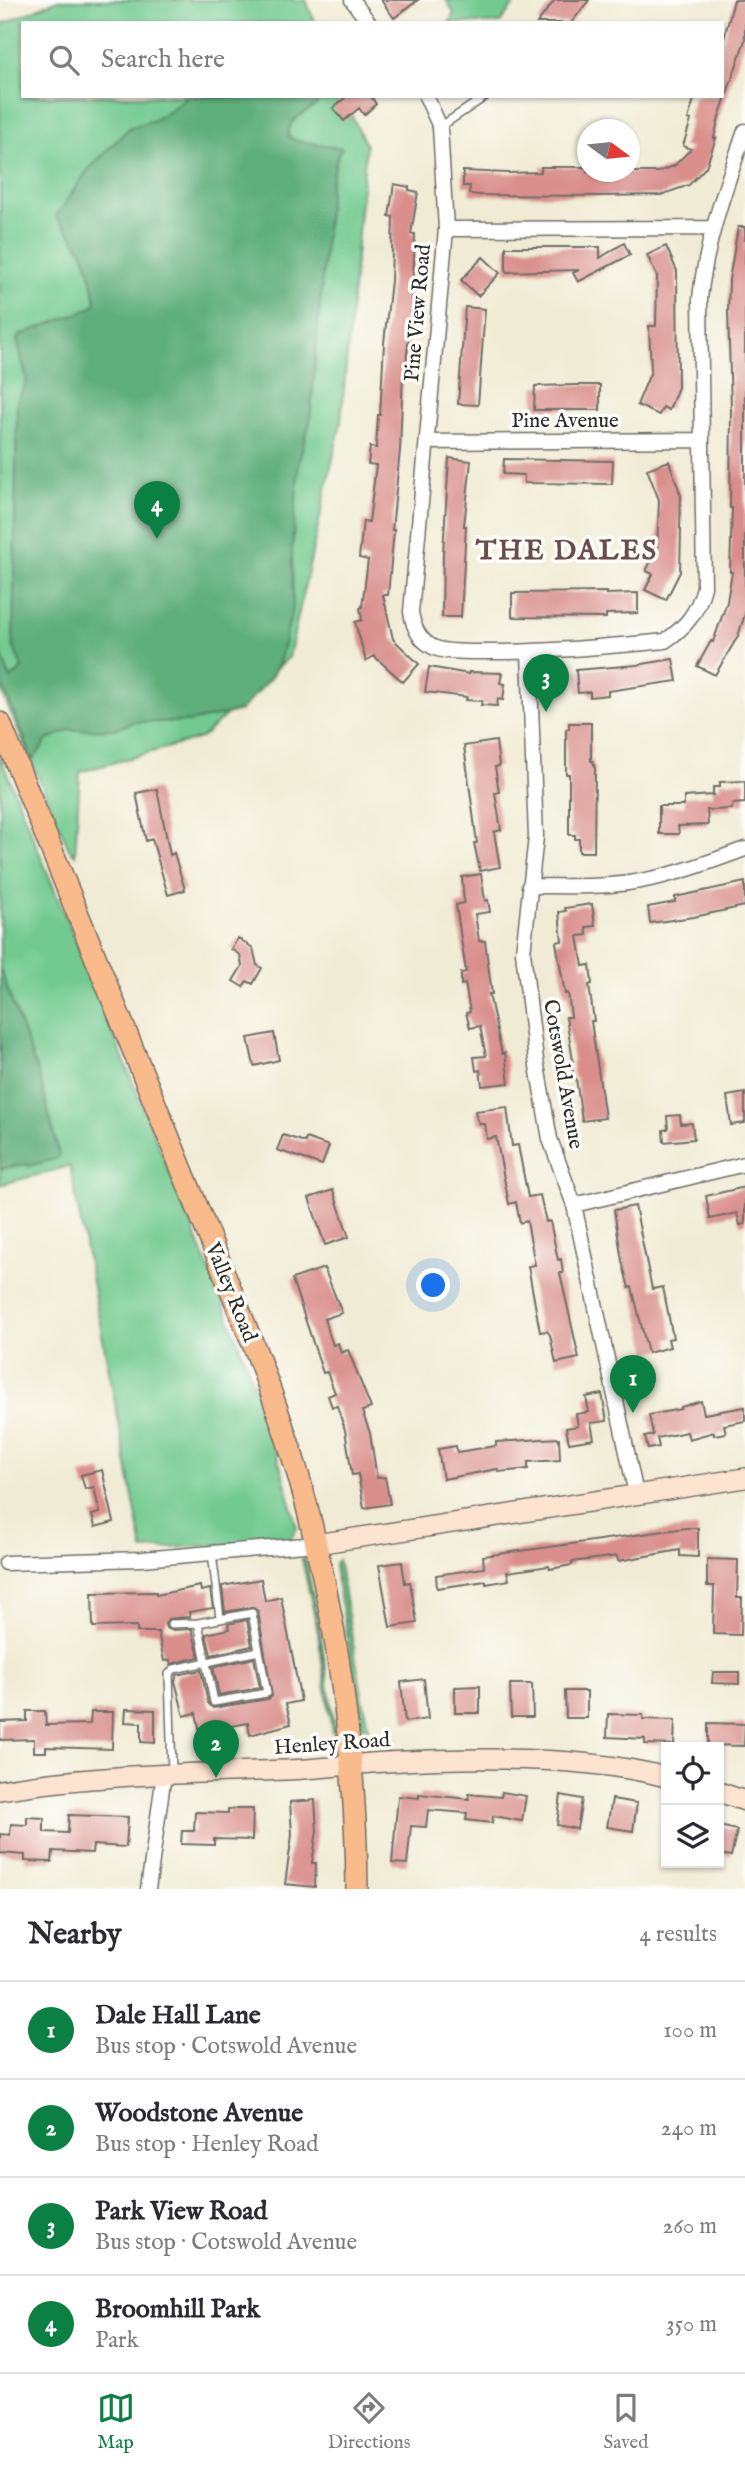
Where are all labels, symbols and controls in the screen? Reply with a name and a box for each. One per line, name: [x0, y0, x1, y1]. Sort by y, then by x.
search box: [21, 21, 724, 98]
icon: search: [45, 41, 83, 79]
text: Search here: [101, 43, 225, 76]
north arrow: [577, 119, 640, 182]
street label: Pine View Road: [399, 242, 438, 383]
street label: Pine Avenue: [511, 408, 619, 435]
pin: 4: [134, 481, 180, 539]
district label: THE DALES: [475, 534, 658, 569]
pin: 3: [523, 654, 569, 712]
street label: Cotswold Avenue: [536, 997, 589, 1152]
street label: Valley Road: [198, 1238, 263, 1347]
your location: [416, 1268, 450, 1302]
pin: 1: [610, 1355, 656, 1413]
pin: 2: [193, 1720, 239, 1778]
street label: Henley Road: [273, 1727, 392, 1762]
map controls: [661, 1742, 724, 1868]
button: locate: [661, 1742, 724, 1805]
button: layers: [661, 1805, 724, 1868]
text: Nearby: [28, 1916, 121, 1954]
text: 4 results: [639, 1920, 717, 1949]
text: Dale Hall Lane: [95, 1999, 261, 2032]
text: 1: [47, 2016, 55, 2045]
text: 100 m: [663, 2016, 717, 2045]
text: Bus stop · Cotswold Avenue: [95, 2032, 357, 2061]
text: Woodstone Avenue: [95, 2097, 303, 2130]
text: 2: [46, 2114, 56, 2143]
text: 240 m: [661, 2114, 717, 2143]
text: Bus stop · Henley Road: [95, 2130, 318, 2159]
text: Park View Road: [95, 2195, 267, 2228]
text: 3: [47, 2212, 55, 2241]
text: 260 m: [662, 2212, 717, 2241]
text: Bus stop · Cotswold Avenue: [95, 2228, 357, 2257]
text: Broomhill Park: [95, 2293, 260, 2326]
text: 4: [45, 2310, 57, 2339]
text: 350 m: [666, 2310, 717, 2339]
text: Park: [95, 2326, 139, 2355]
tab: Map: [97, 2389, 135, 2455]
tab: Directions: [328, 2389, 410, 2455]
tab: Saved: [603, 2389, 648, 2455]

